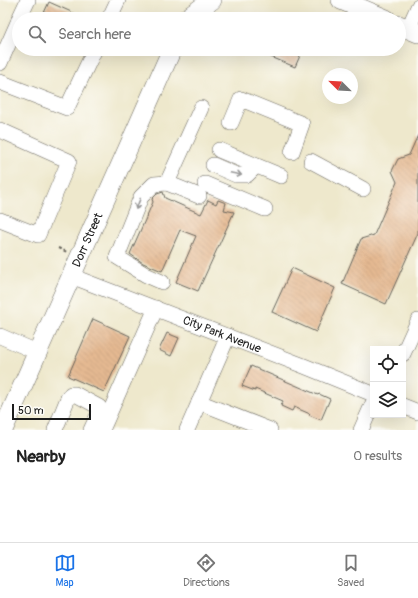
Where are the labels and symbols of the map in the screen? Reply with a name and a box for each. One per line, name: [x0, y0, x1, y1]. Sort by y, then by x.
north arrow: [322, 68, 358, 104]
one-way arrow: [229, 170, 242, 178]
one-way arrow: [134, 198, 142, 210]
street label: Dorr Street: [69, 210, 106, 269]
street label: City Park Avenue: [181, 312, 263, 356]
scale bar: [12, 402, 91, 421]

